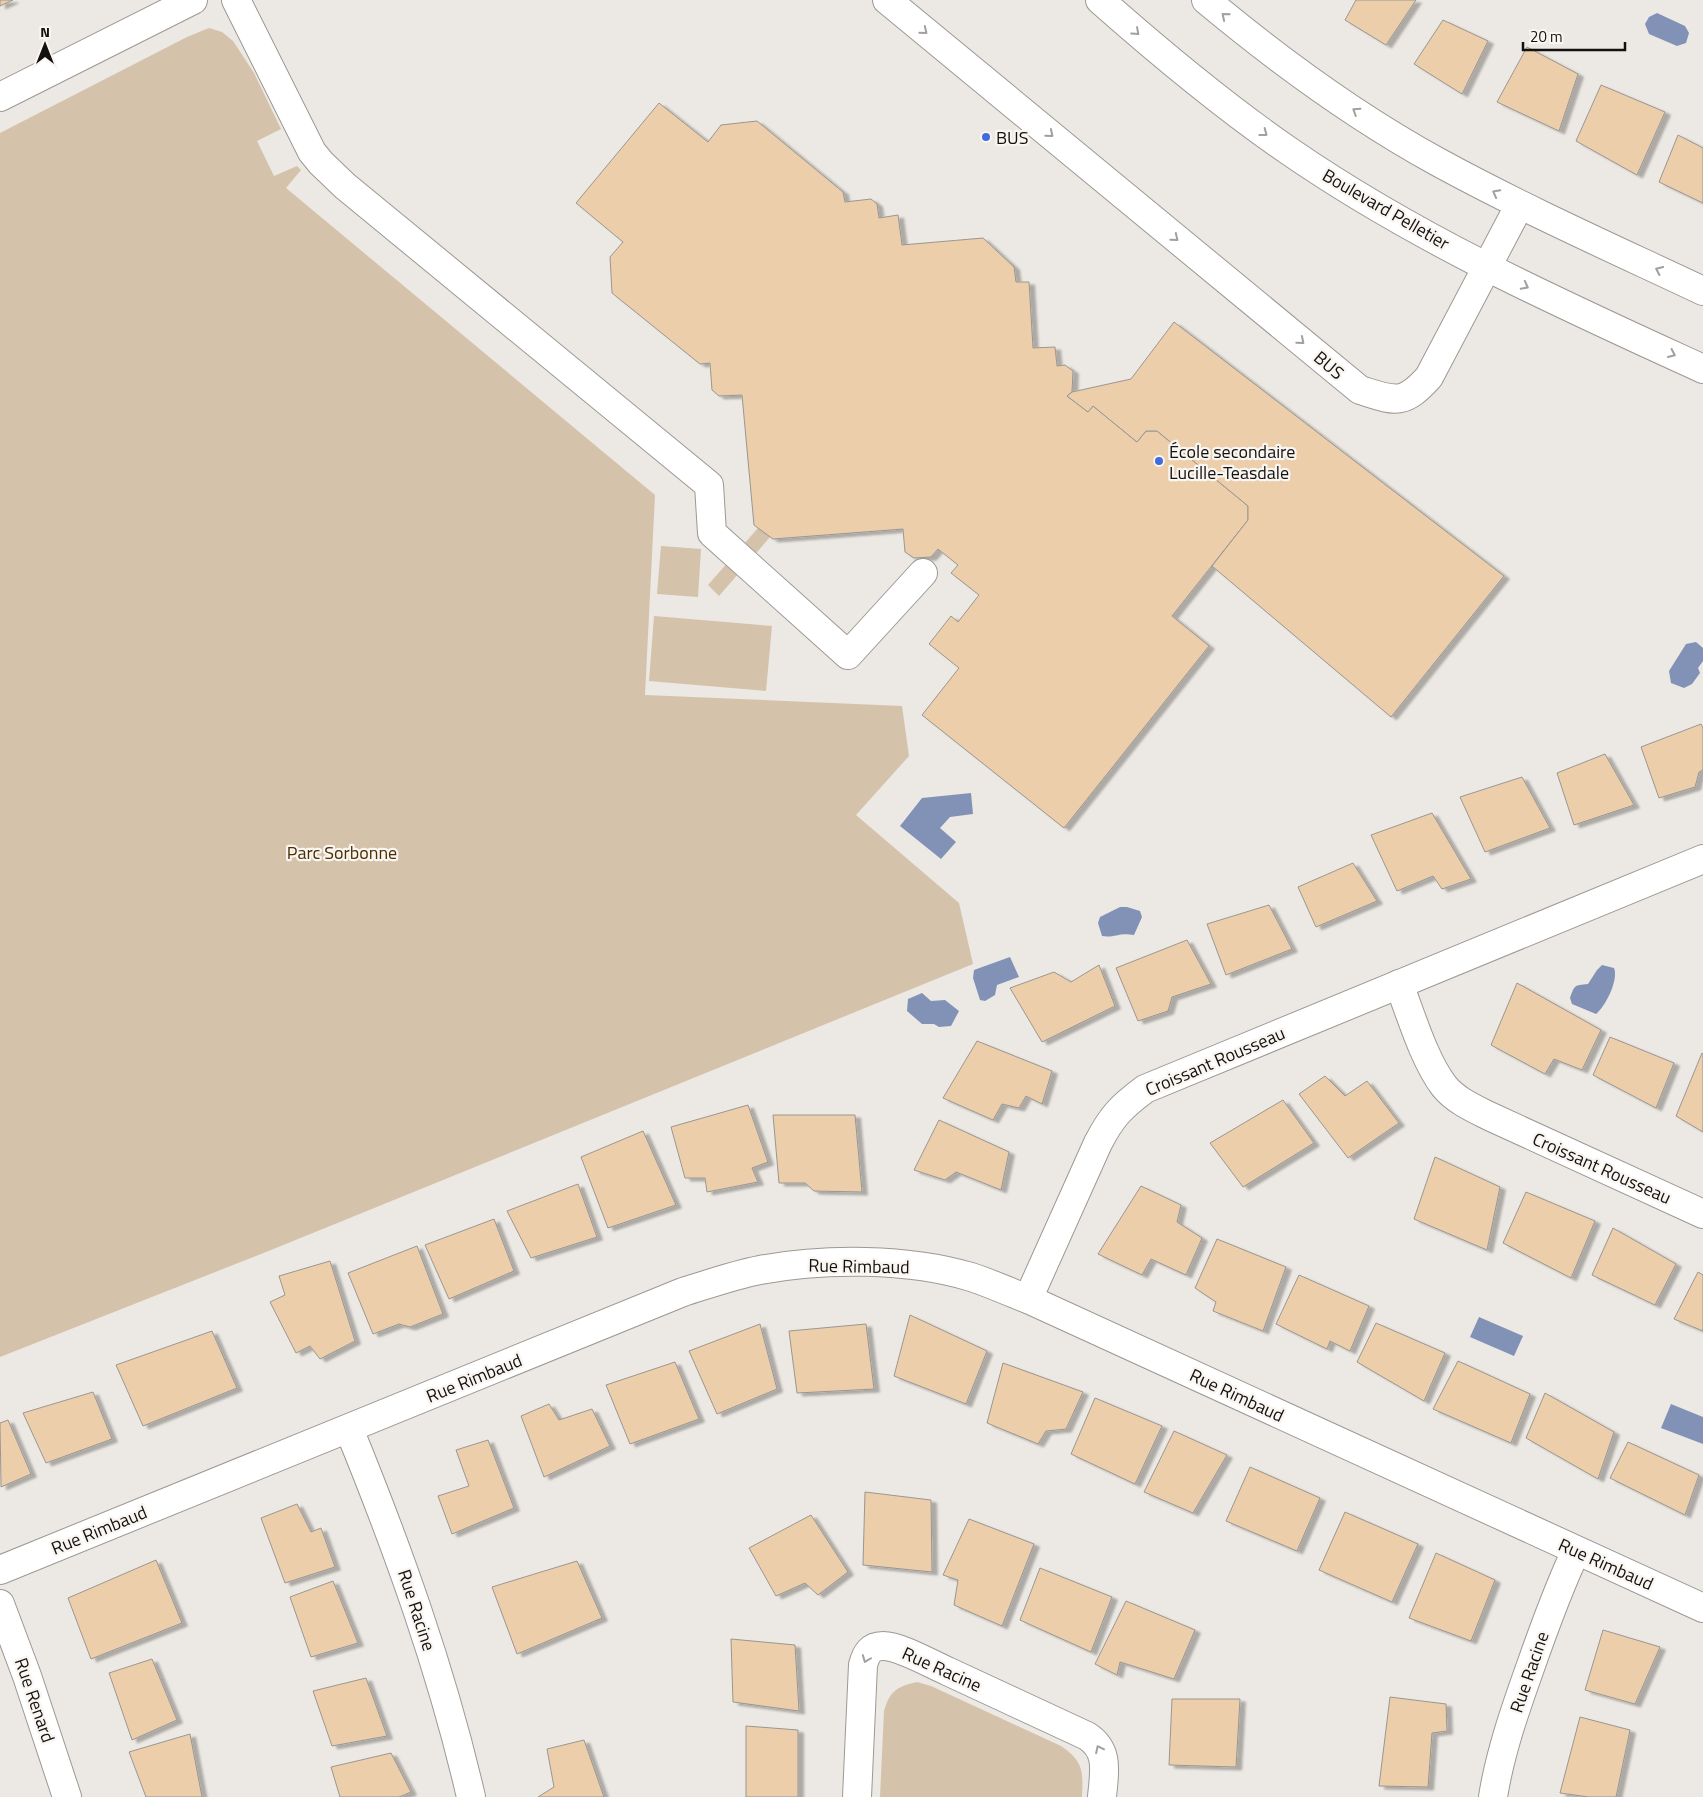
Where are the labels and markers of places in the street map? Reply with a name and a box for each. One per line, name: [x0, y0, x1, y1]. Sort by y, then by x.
place label: BUS: [996, 124, 1028, 151]
marker: BUS: [980, 131, 992, 143]
place label: École secondaire Lucille-Teasdale: [1169, 438, 1295, 486]
marker: École secondaire Lucille-Teasdale: [1153, 455, 1165, 467]

